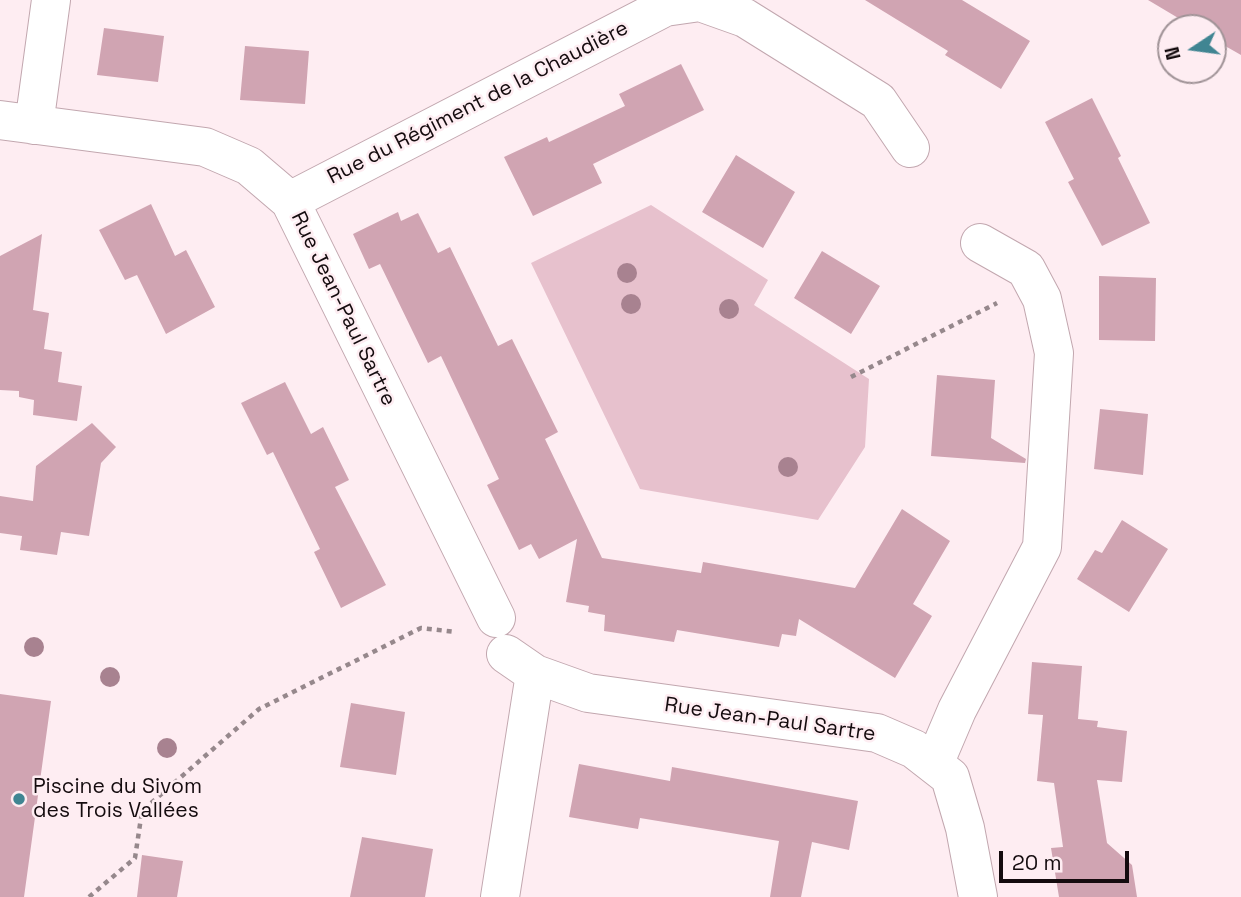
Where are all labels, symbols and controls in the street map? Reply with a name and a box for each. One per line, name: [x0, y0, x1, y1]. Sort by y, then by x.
north arrow: [1157, 14, 1227, 84]
street label: Rue du Régiment de la Chaudière: [323, 16, 633, 190]
text: N: [1159, 44, 1187, 62]
street label: Rue Jean-Paul Sartre: [285, 208, 401, 410]
street label: Rue Jean-Paul Sartre: [663, 693, 877, 747]
place label: Piscine du Sivom des Trois Vallées: [33, 774, 202, 824]
marker: Piscine du Sivom des Trois Vallées: [11, 791, 27, 807]
scale bar: [1003, 838, 1132, 882]
text: 20 m: [1012, 849, 1062, 876]

